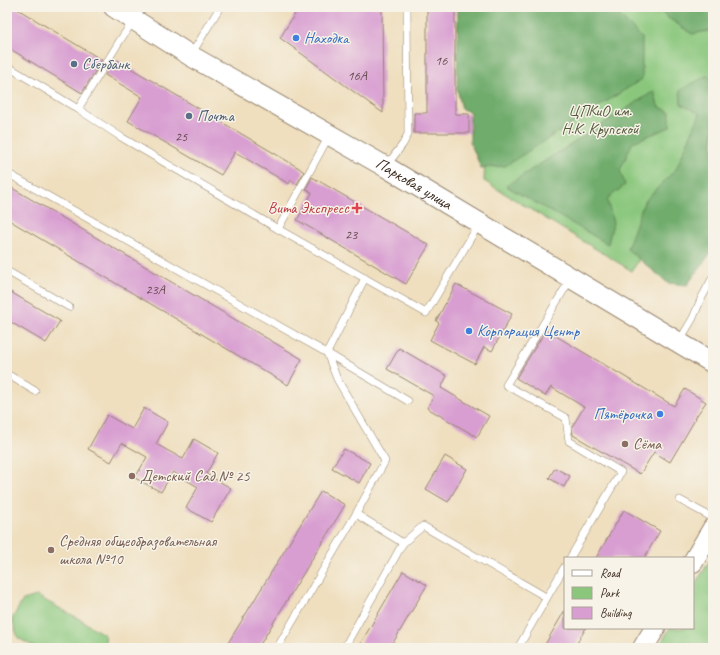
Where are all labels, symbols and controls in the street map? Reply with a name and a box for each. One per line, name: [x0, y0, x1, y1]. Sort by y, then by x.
place label: Находка: [304, 28, 350, 48]
marker: Находка: [291, 33, 301, 43]
house number: 16: [435, 52, 448, 69]
place label: Сбербанк: [82, 54, 131, 74]
marker: Сбербанк: [69, 59, 79, 69]
house number: 16А: [347, 67, 368, 84]
park label: ЦПКиО им. Н.К. Крупской: [561, 101, 640, 139]
place label: Почта: [197, 106, 235, 126]
marker: Почта: [184, 111, 194, 121]
house number: 25: [175, 128, 188, 145]
street label: Парковая улица: [372, 153, 456, 215]
place label: Вита Экспресс: [268, 198, 350, 218]
marker: Вита Экспресс: [352, 203, 362, 213]
house number: 23: [345, 226, 359, 243]
house number: 23А: [145, 281, 166, 298]
place label: Корпорация Центр: [477, 321, 580, 341]
marker: Корпорация Центр: [464, 326, 474, 336]
place label: Пятёрочка: [593, 404, 654, 424]
marker: Пятёрочка: [655, 409, 665, 419]
place label: Сёма: [633, 434, 662, 454]
marker: Сёма: [620, 439, 630, 449]
place label: Детский Сад № 25: [140, 466, 250, 486]
marker: Детский Сад № 25: [127, 471, 137, 481]
place label: Средняя общеобразовательная школа №10: [59, 531, 218, 569]
marker: Средняя общеобразовательная школа №10: [46, 545, 56, 555]
legend: [564, 557, 694, 629]
text: Road: [600, 565, 622, 581]
text: Park: [600, 585, 621, 601]
text: Building: [600, 605, 632, 621]

